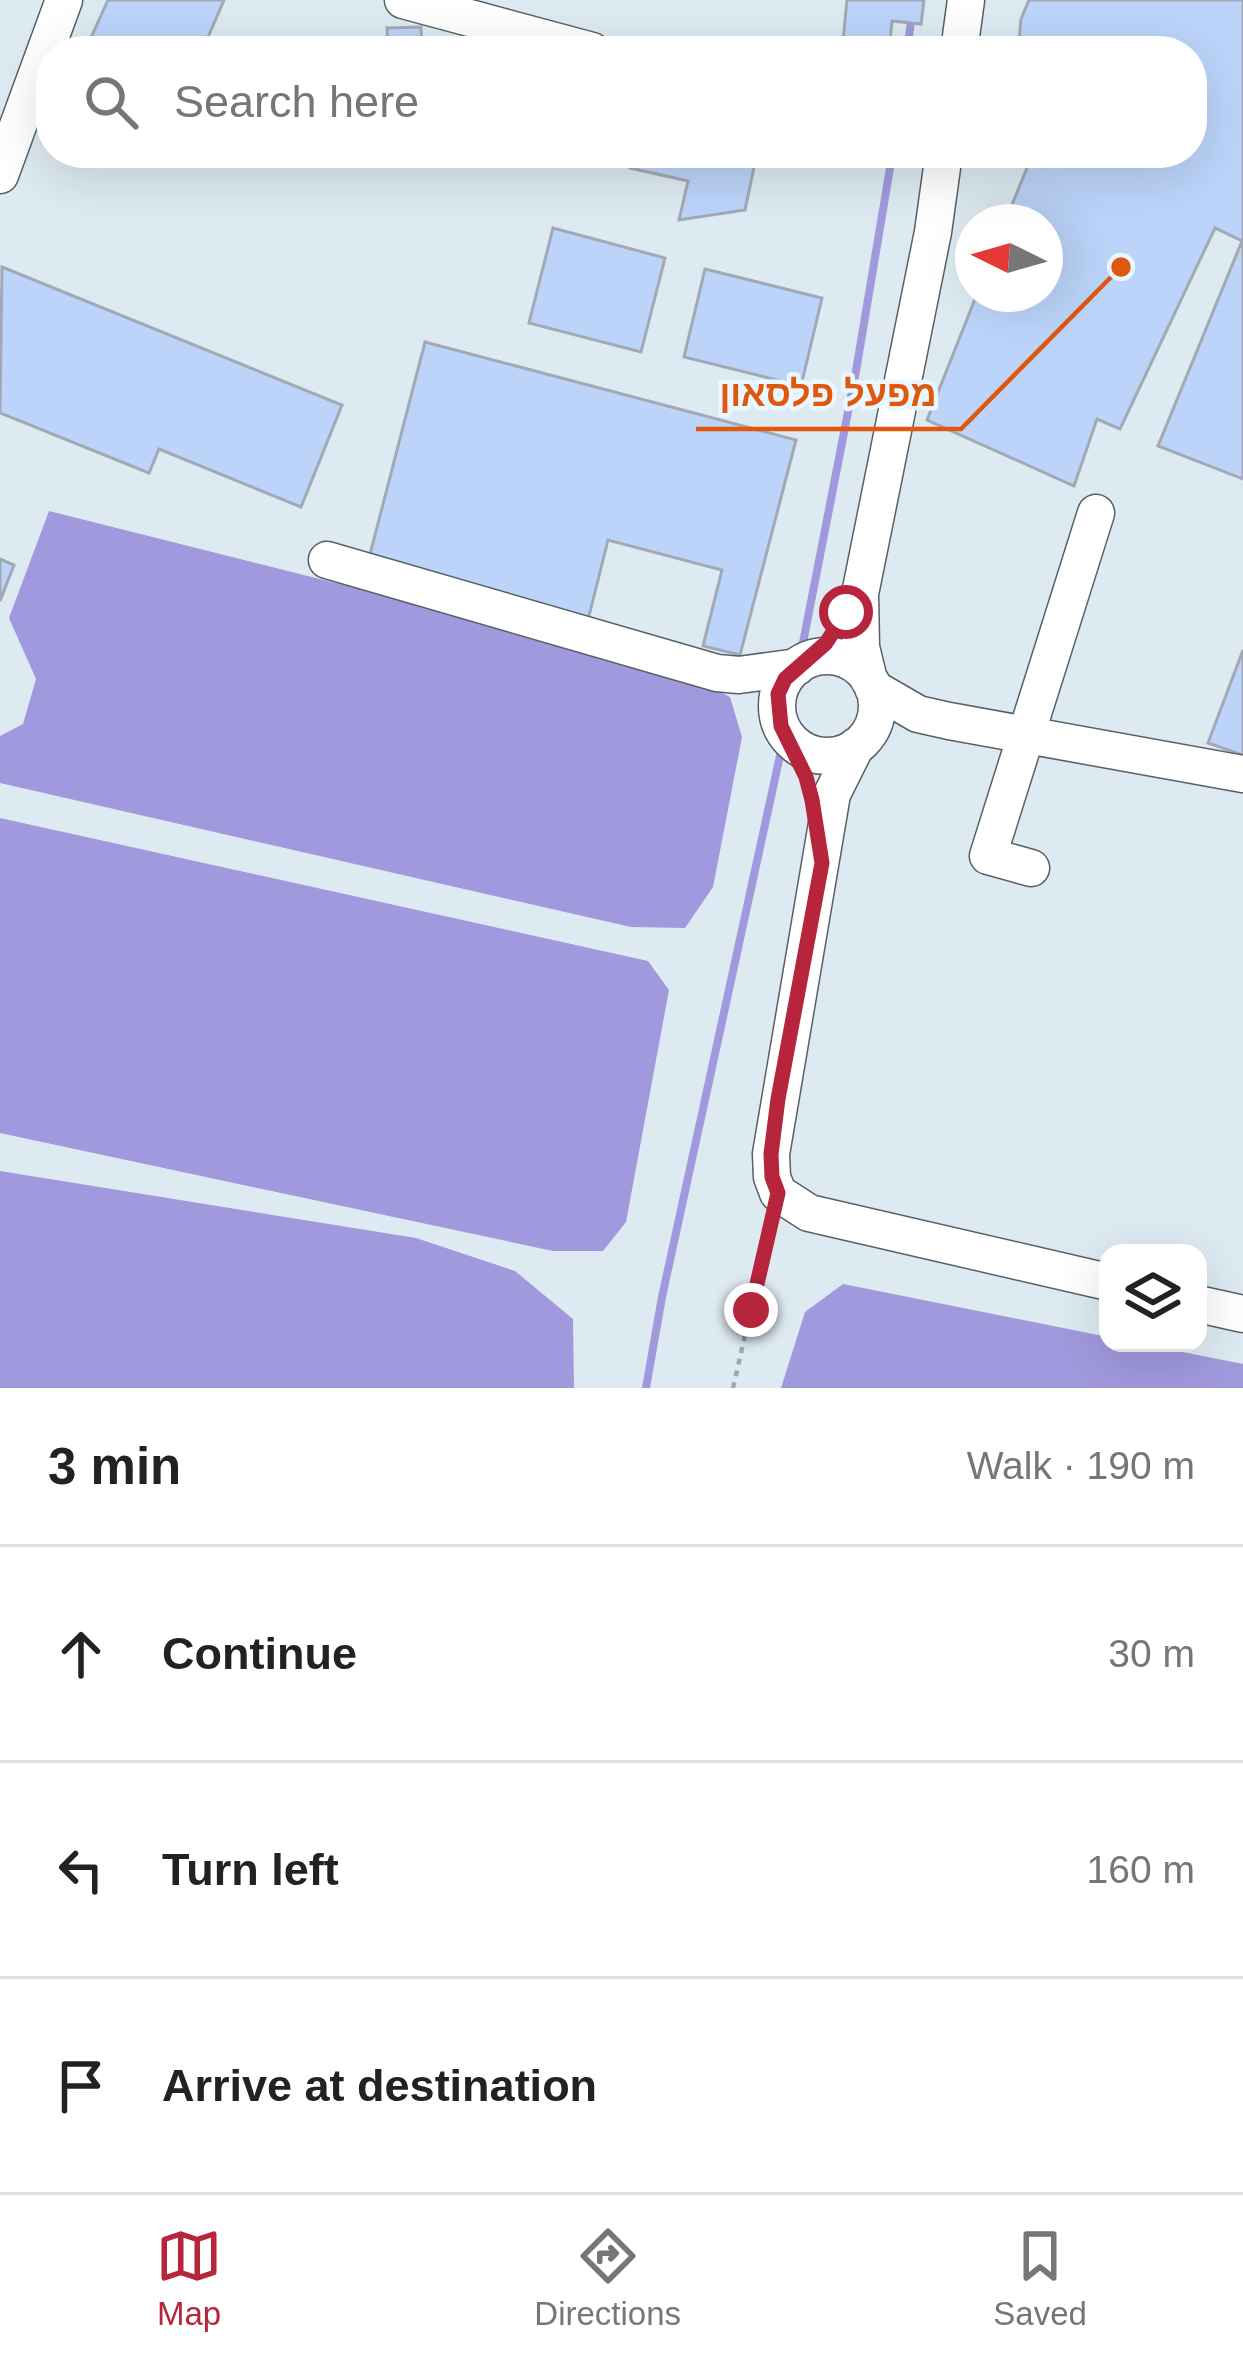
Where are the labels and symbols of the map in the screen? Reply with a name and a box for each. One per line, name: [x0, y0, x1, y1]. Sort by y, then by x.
north arrow: [955, 204, 1063, 312]
callout: מפעל פלסאון: [696, 357, 961, 429]
text: מפעל פלסאון: [719, 373, 937, 414]
route start: [819, 585, 873, 639]
route end: [724, 1283, 778, 1337]

